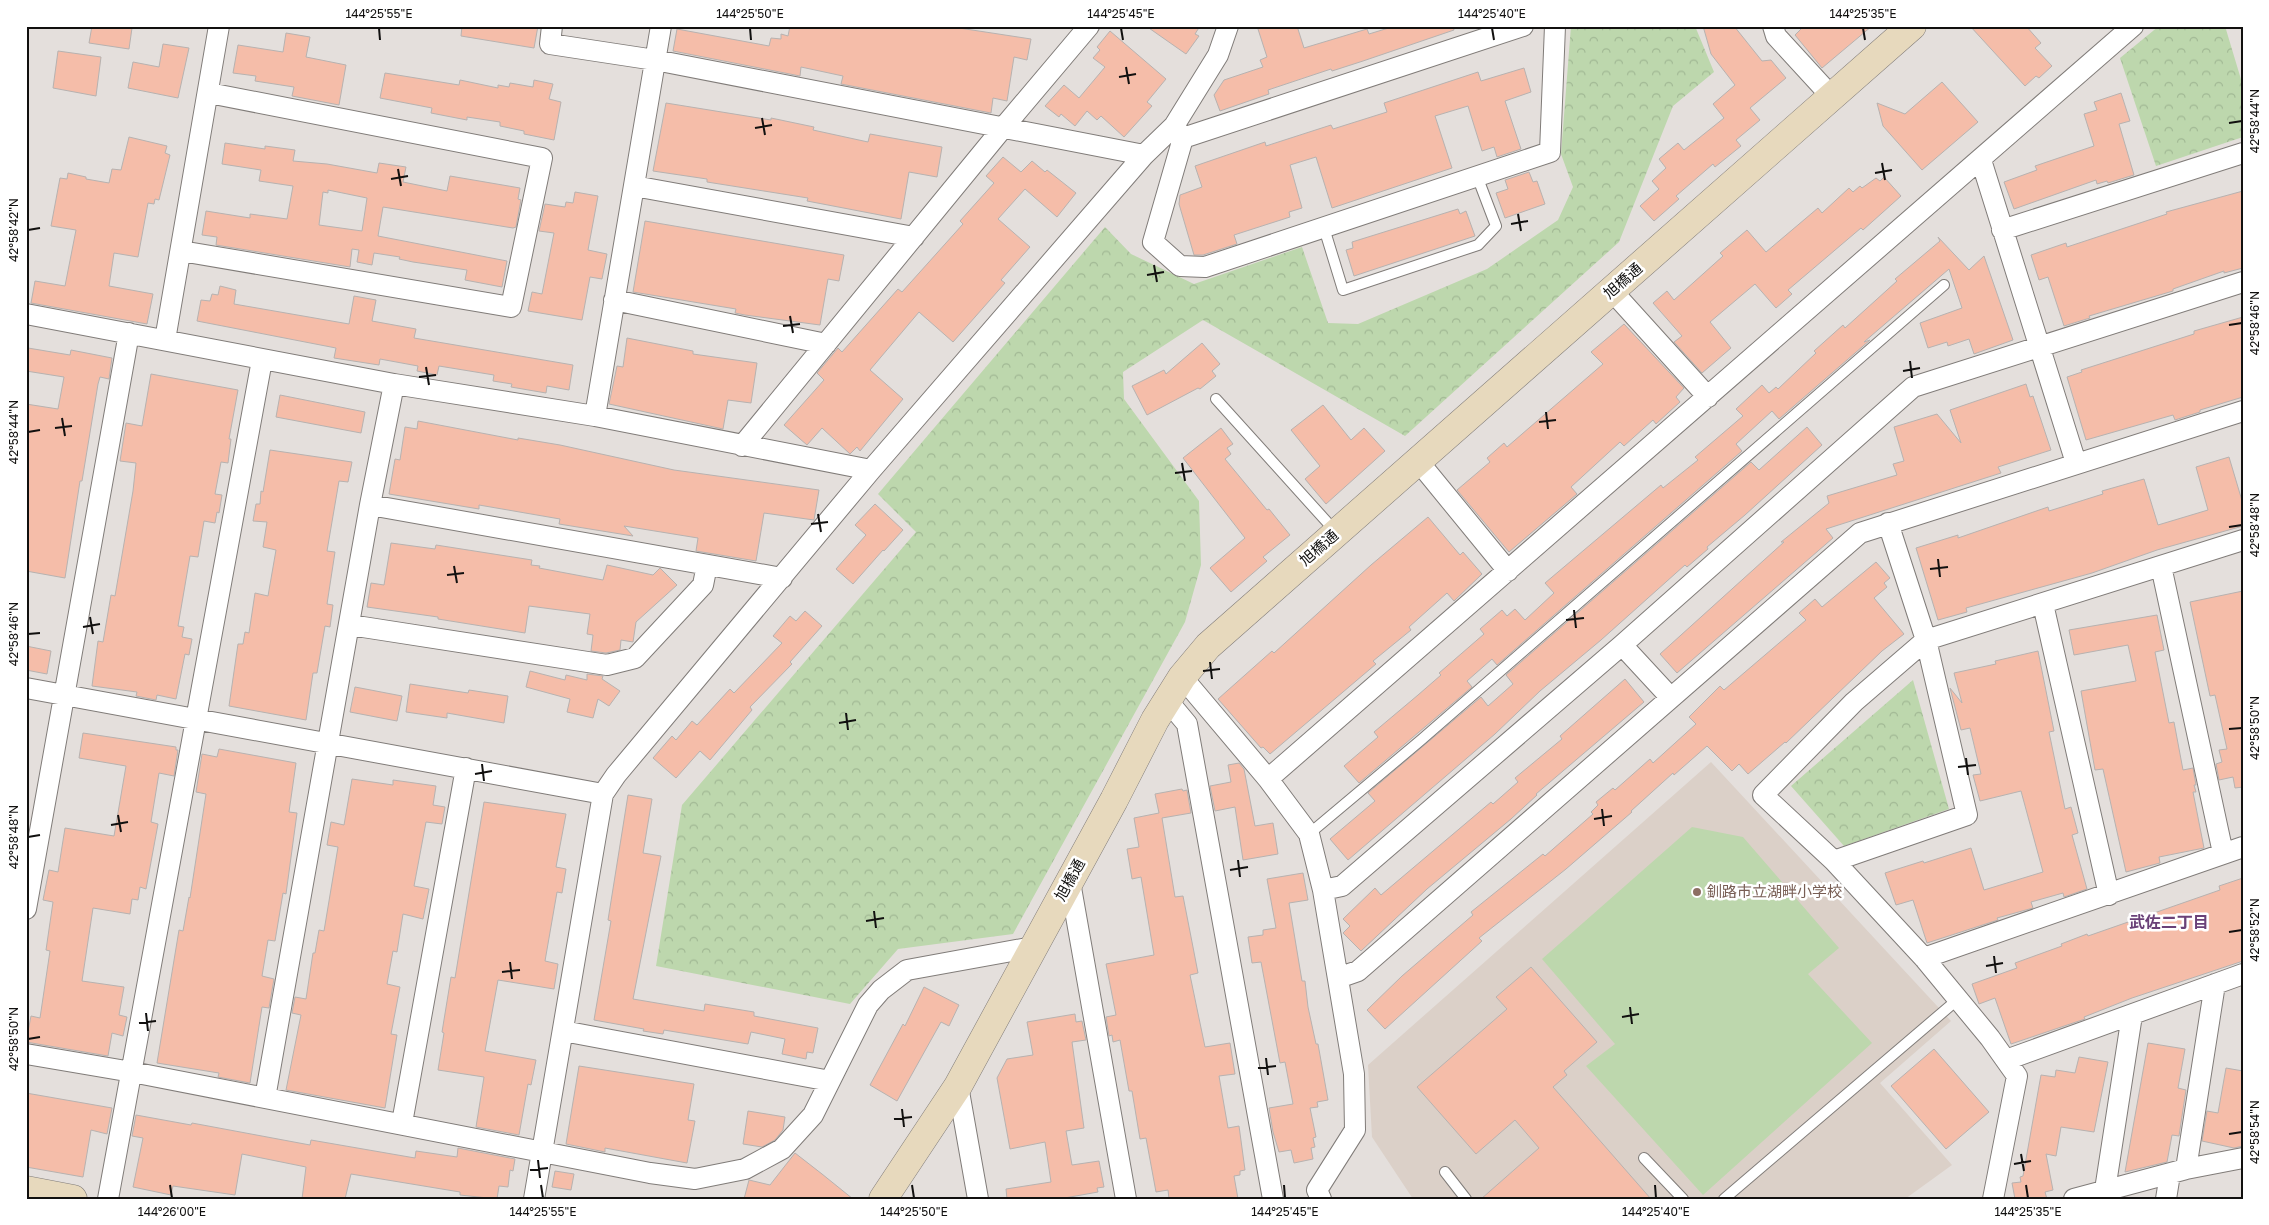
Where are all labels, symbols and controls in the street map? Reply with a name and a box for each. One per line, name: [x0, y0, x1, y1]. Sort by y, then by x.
text: 144°25'55"E: [345, 6, 413, 21]
text: 144°25'50"E: [716, 6, 784, 21]
text: 144°25'45"E: [1087, 6, 1155, 21]
text: 144°25'40"E: [1458, 6, 1526, 21]
text: 144°25'35"E: [1829, 6, 1897, 21]
text: 42°58'44"N: [2247, 89, 2262, 153]
text: 42°58'42"N: [6, 198, 21, 262]
street label: 旭橋通: [1599, 259, 1645, 302]
text: 42°58'46"N: [2247, 291, 2262, 355]
text: 42°58'44"N: [6, 400, 21, 464]
text: 42°58'48"N: [2247, 493, 2262, 557]
street label: 旭橋通: [1295, 526, 1341, 569]
text: 42°58'46"N: [6, 602, 21, 666]
text: 42°58'50"N: [2247, 696, 2262, 760]
text: 42°58'48"N: [6, 805, 21, 869]
street label: 旭橋通: [1050, 855, 1088, 904]
place label: 釧路市立湖畔小学校: [1707, 882, 1842, 900]
marker: 釧路市立湖畔小学校: [1691, 886, 1703, 898]
text: 42°58'52"N: [2247, 898, 2262, 962]
district label: 武佐二丁目: [2129, 912, 2209, 932]
text: 42°58'50"N: [6, 1007, 21, 1071]
text: 42°58'54"N: [2247, 1100, 2262, 1164]
text: 144°26'00"E: [138, 1204, 206, 1219]
text: 144°25'55"E: [509, 1204, 577, 1219]
text: 144°25'50"E: [880, 1204, 948, 1219]
text: 144°25'45"E: [1251, 1204, 1319, 1219]
text: 144°25'40"E: [1622, 1204, 1690, 1219]
text: 144°25'35"E: [1994, 1204, 2062, 1219]

